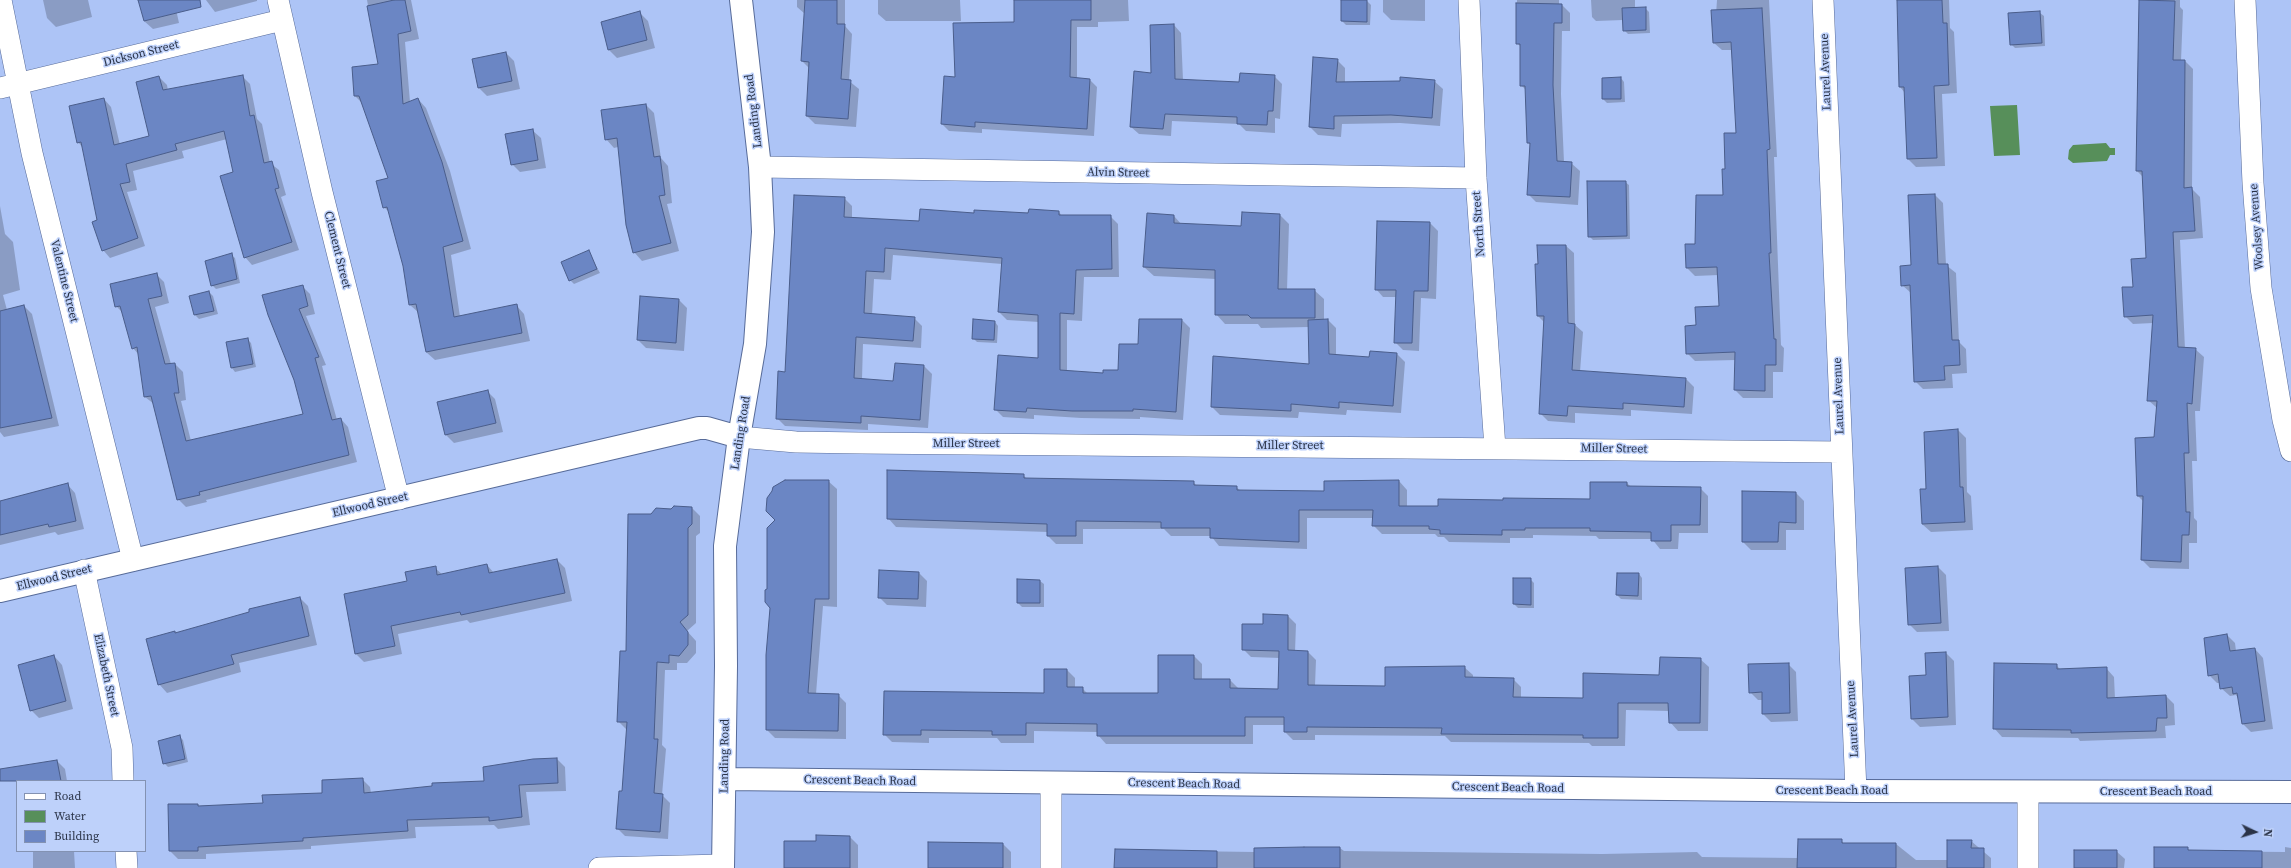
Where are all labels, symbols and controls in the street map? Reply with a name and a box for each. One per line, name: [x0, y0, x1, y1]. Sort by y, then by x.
street label: Laurel Avenue: [1817, 33, 1835, 111]
street label: Dickson Street: [102, 38, 180, 70]
street label: Landing Road: [742, 73, 766, 149]
street label: Alvin Street: [1087, 165, 1149, 181]
street label: Woolsey Avenue: [2247, 183, 2267, 271]
street label: North Street: [1470, 191, 1488, 257]
street label: Clement Street: [320, 210, 354, 290]
street label: Valentine Street: [47, 238, 81, 324]
street label: Laurel Avenue: [1830, 357, 1848, 435]
street label: Landing Road: [728, 395, 754, 471]
street label: Miller Street: [933, 437, 999, 451]
street label: Miller Street: [1257, 439, 1323, 453]
street label: Miller Street: [1581, 441, 1647, 457]
street label: Ellwood Street: [331, 489, 409, 521]
street label: Ellwood Street: [15, 562, 93, 594]
street label: Elizabeth Street: [90, 632, 122, 718]
street label: Laurel Avenue: [1844, 680, 1862, 758]
street label: Landing Road: [717, 719, 733, 793]
street label: Crescent Beach Road: [804, 773, 916, 789]
street label: Crescent Beach Road: [1128, 776, 1240, 792]
legend: [16, 780, 146, 852]
street label: Crescent Beach Road: [1452, 780, 1564, 796]
street label: Crescent Beach Road: [1776, 784, 1888, 798]
street label: Crescent Beach Road: [2100, 785, 2212, 799]
text: Road: [54, 788, 81, 804]
text: Water: [54, 808, 86, 824]
north arrow: [2235, 812, 2275, 852]
text: Building: [54, 828, 99, 844]
text: N: [2260, 828, 2275, 837]

